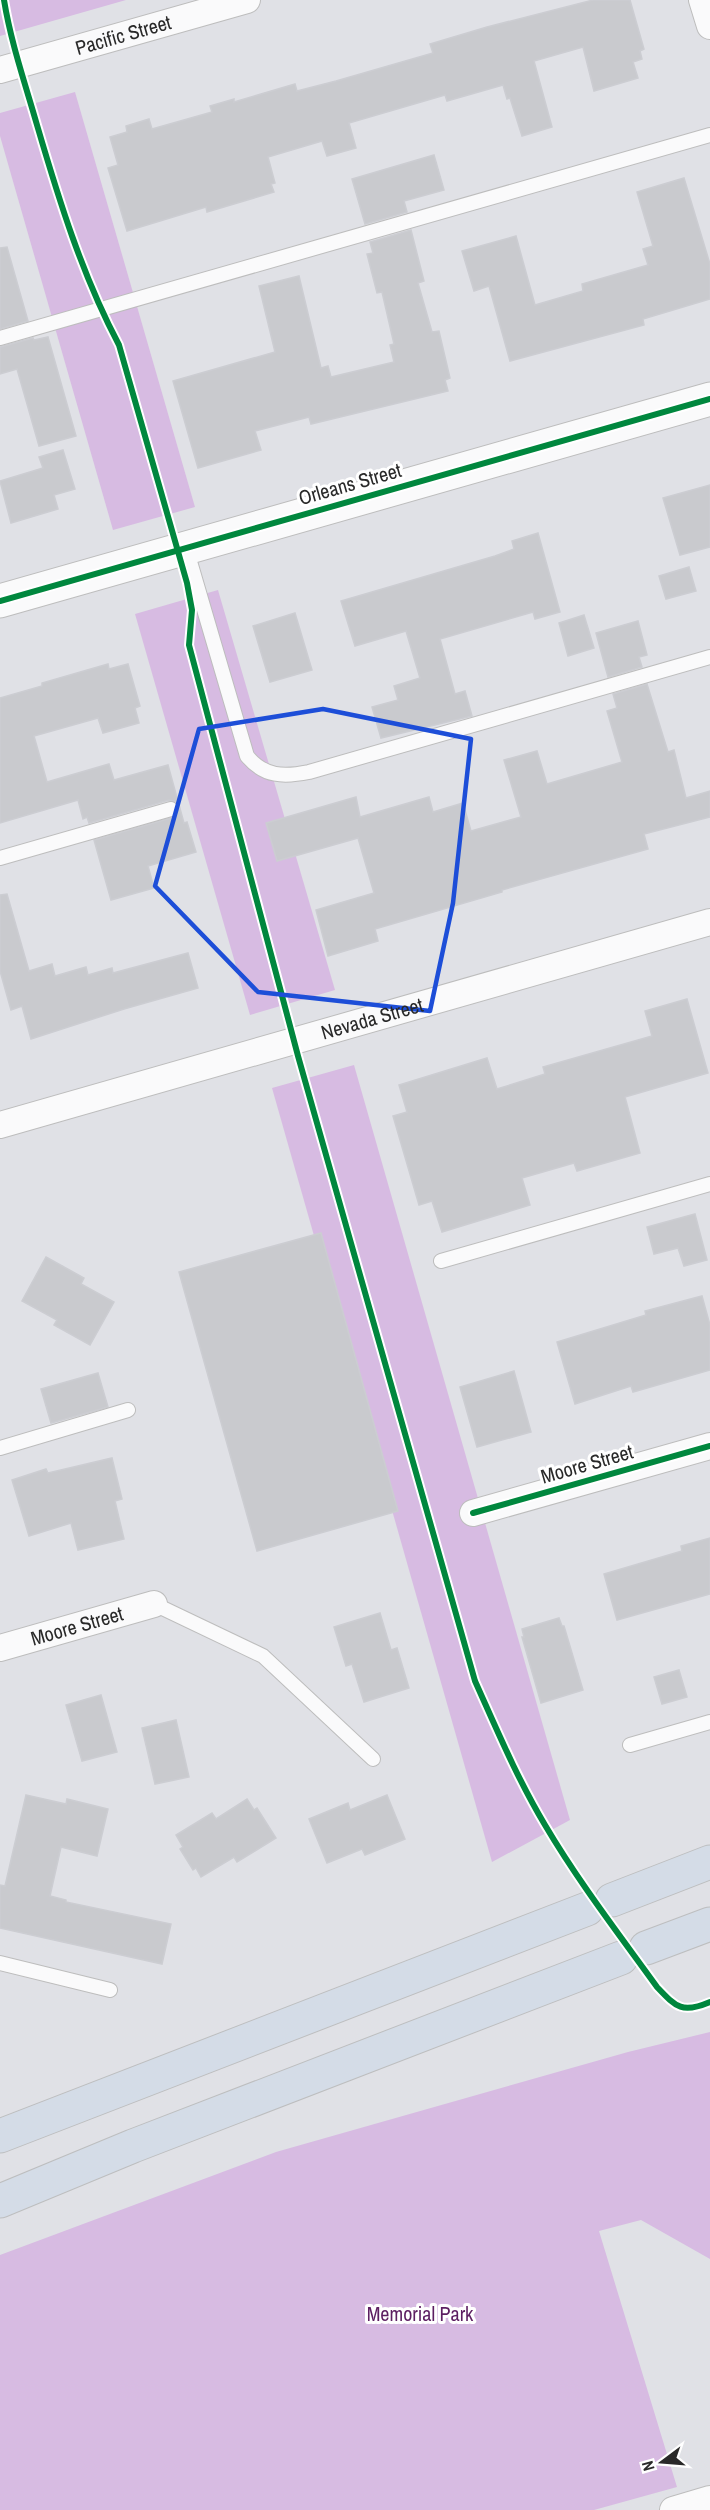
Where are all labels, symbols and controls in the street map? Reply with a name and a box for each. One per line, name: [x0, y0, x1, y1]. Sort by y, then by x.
street label: Pacific Street: [72, 8, 175, 61]
street label: Orleans Street: [295, 456, 405, 511]
street label: Nevada Street: [318, 991, 427, 1046]
street label: Moore Street: [538, 1437, 637, 1490]
street label: Moore Street: [27, 1599, 127, 1652]
park label: Memorial Park: [367, 2300, 474, 2327]
north arrow: [632, 2432, 692, 2492]
text: N: [636, 2459, 659, 2474]

